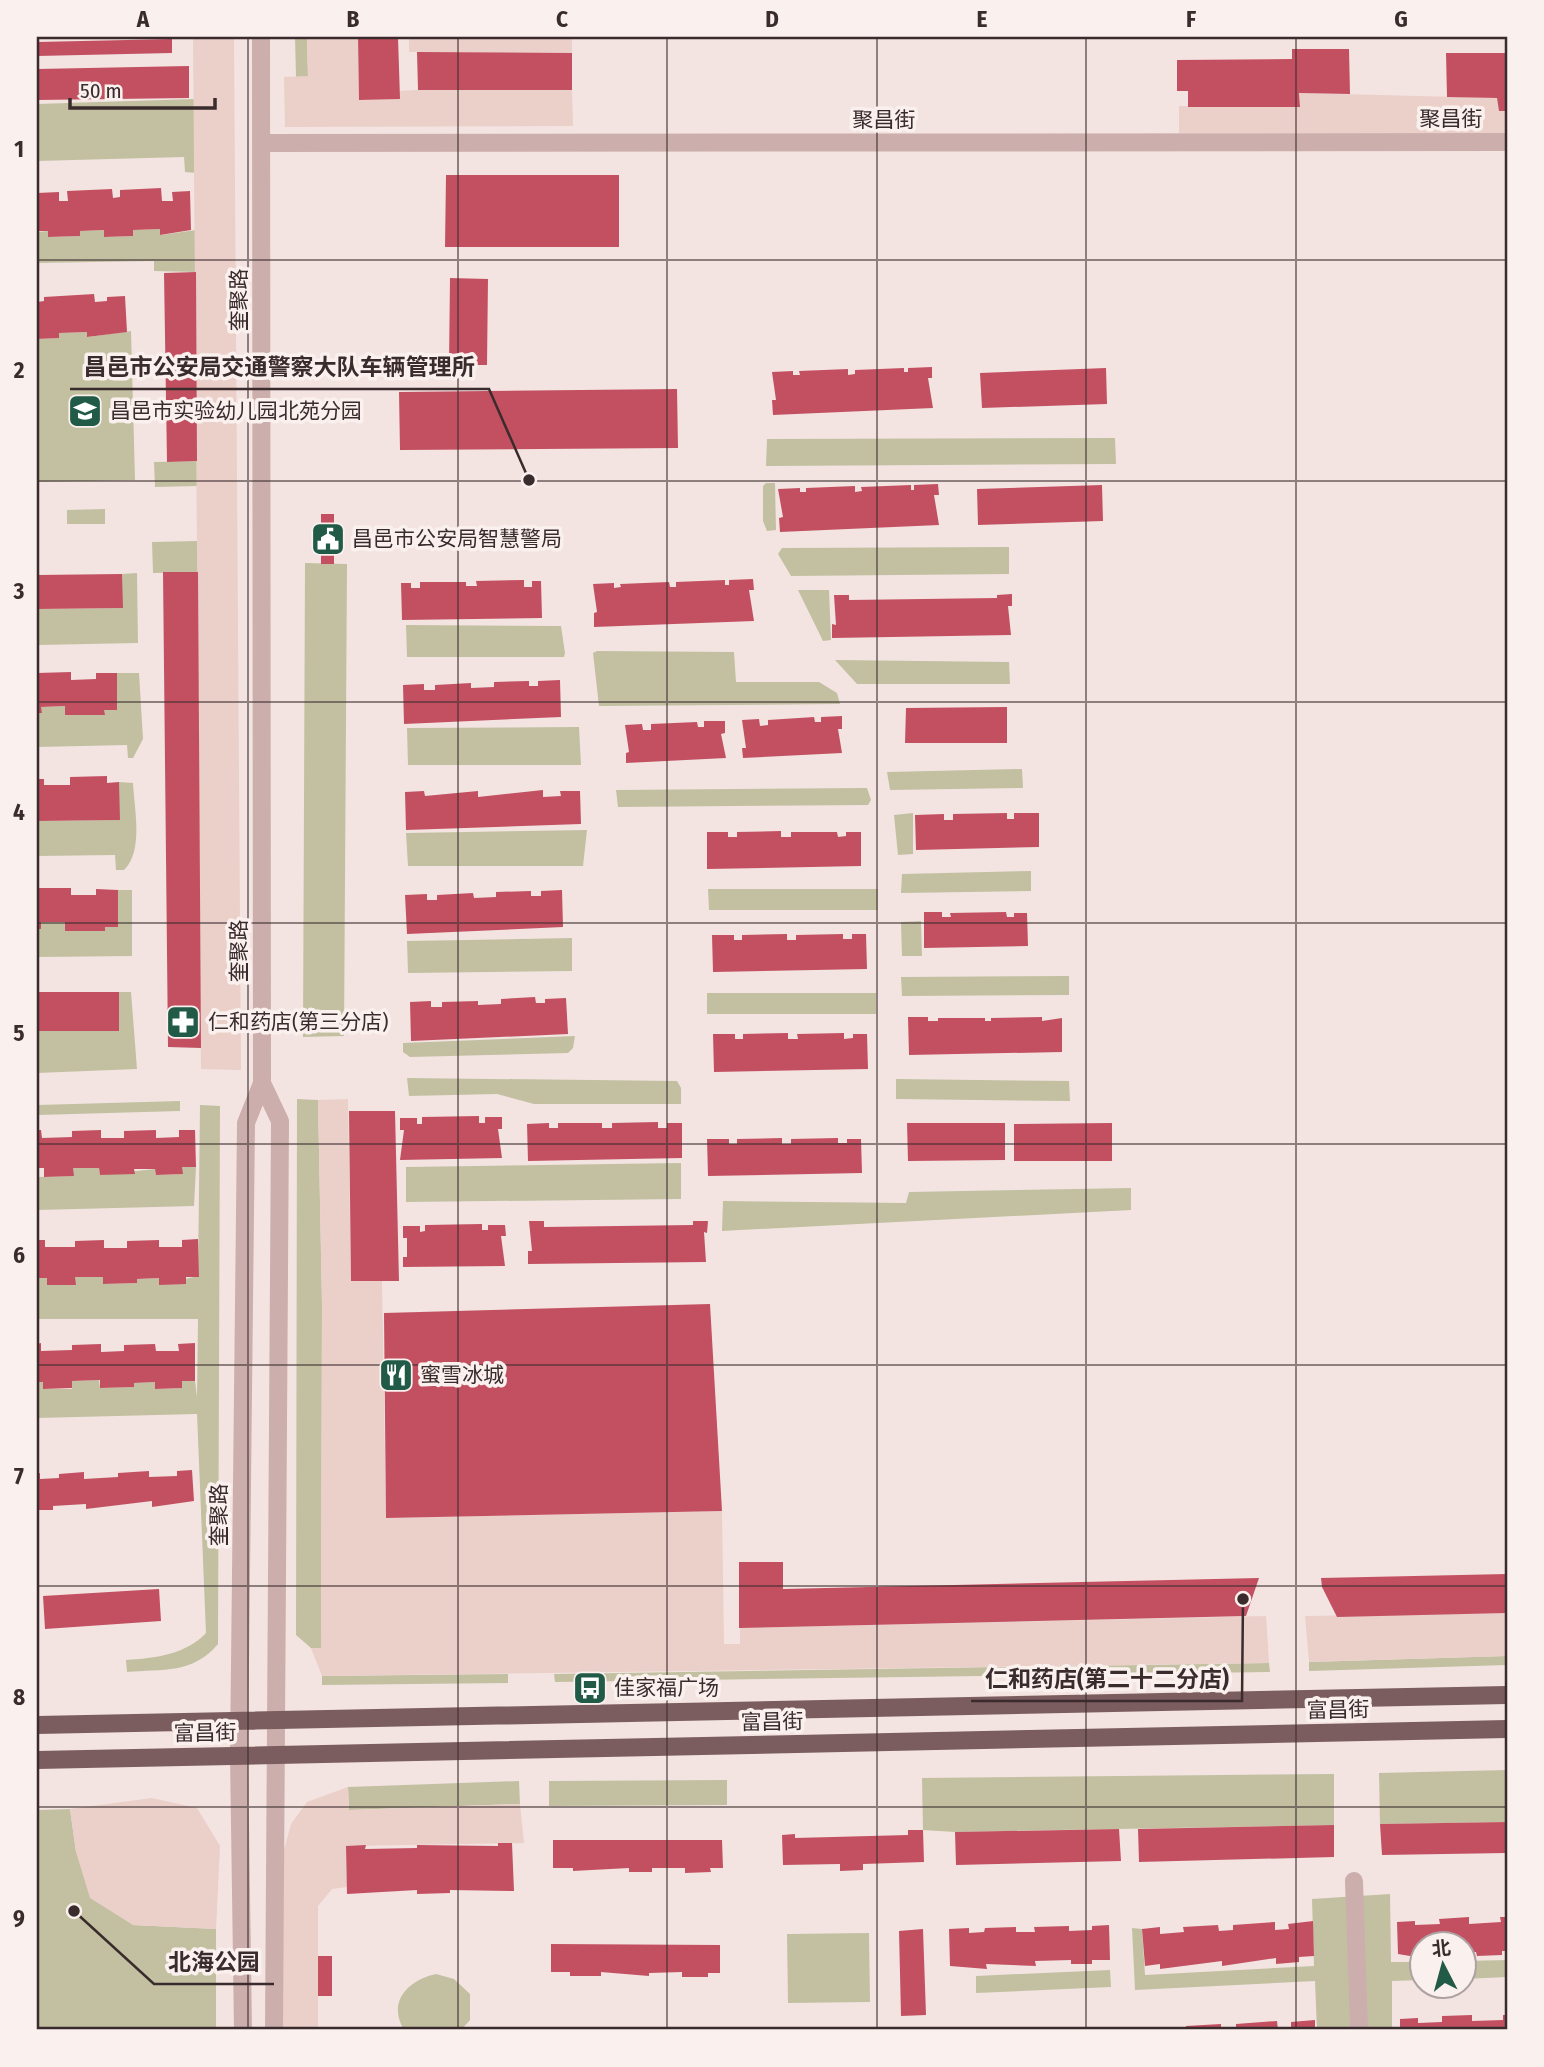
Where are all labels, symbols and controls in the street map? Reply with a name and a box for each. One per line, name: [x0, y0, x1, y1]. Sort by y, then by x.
text: A: [136, 5, 150, 33]
text: B: [347, 5, 360, 33]
text: C: [556, 5, 568, 33]
text: D: [765, 5, 779, 33]
text: E: [977, 5, 988, 33]
text: F: [1186, 5, 1196, 33]
text: G: [1394, 5, 1408, 33]
scale bar: [70, 66, 215, 110]
text: 50 m: [80, 78, 122, 104]
street label: 聚昌街: [1420, 106, 1483, 132]
street label: 聚昌街: [853, 107, 916, 133]
text: 1: [14, 135, 24, 163]
street label: 奎聚路: [226, 269, 252, 332]
callout: 昌邑市公安局交通警察大队车辆管理所: [70, 345, 489, 389]
text: 昌邑市公安局交通警察大队车辆管理所: [84, 353, 475, 381]
text: 2: [13, 356, 25, 384]
school or university icon: 昌邑市实验幼儿园北苑分园: [66, 392, 104, 430]
place label: 昌邑市实验幼儿园北苑分园: [110, 398, 362, 424]
public building icon: 昌邑市公安局智慧警局: [309, 520, 347, 558]
place label: 昌邑市公安局智慧警局: [352, 526, 562, 552]
text: 3: [13, 577, 25, 605]
text: 4: [13, 798, 25, 826]
street label: 奎聚路: [226, 920, 252, 983]
pharmacy icon: 仁和药店(第三分店): [164, 1003, 202, 1041]
place label: 仁和药店(第三分店): [208, 1009, 388, 1035]
text: 5: [13, 1019, 25, 1047]
text: 6: [13, 1241, 25, 1269]
restaurant icon: 蜜雪冰城: [377, 1356, 415, 1394]
place label: 蜜雪冰城: [420, 1362, 504, 1388]
text: 7: [14, 1462, 24, 1490]
street label: 奎聚路: [206, 1484, 232, 1547]
callout: 仁和药店(第二十二分店): [971, 1657, 1242, 1701]
text: 仁和药店(第二十二分店): [985, 1665, 1229, 1693]
bus stop icon: 佳家福广场: [571, 1669, 609, 1707]
place label: 佳家福广场: [614, 1675, 719, 1701]
text: 8: [13, 1683, 25, 1711]
street label: 富昌街: [1306, 1696, 1370, 1724]
street label: 富昌街: [740, 1708, 804, 1736]
street label: 富昌街: [173, 1719, 237, 1747]
text: 9: [13, 1904, 25, 1932]
north arrow: [1408, 1930, 1478, 2000]
text: 北: [1431, 1936, 1452, 1961]
callout: 北海公园: [154, 1940, 274, 1984]
text: 北海公园: [168, 1948, 260, 1976]

